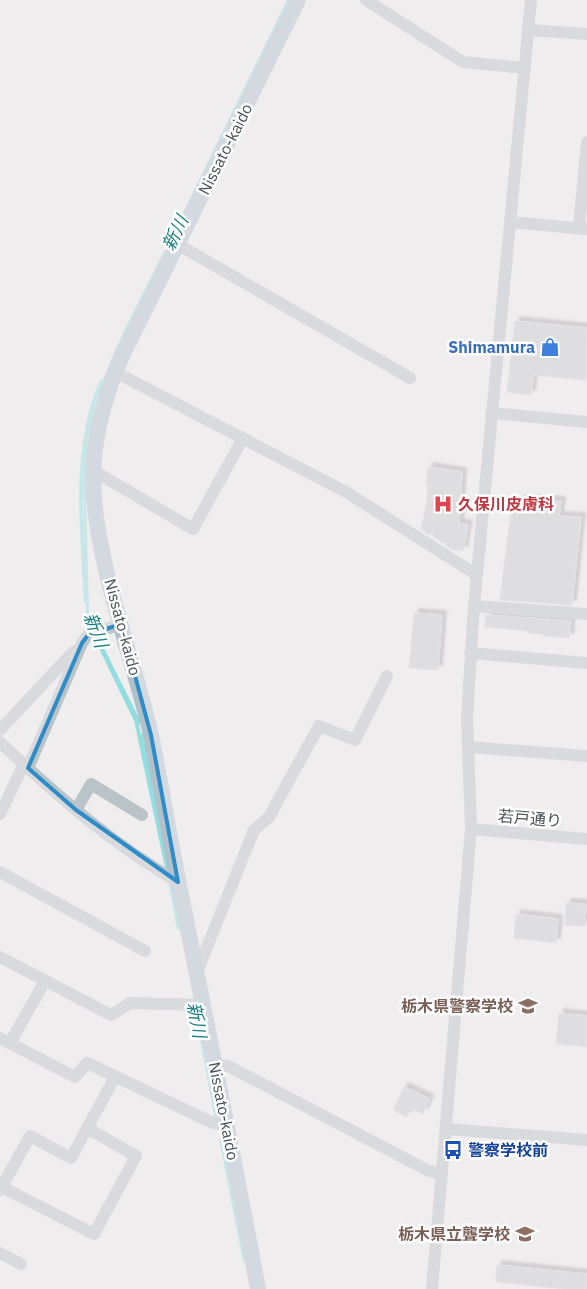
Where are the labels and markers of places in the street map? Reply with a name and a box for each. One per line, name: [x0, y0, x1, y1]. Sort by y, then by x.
shop icon: Shimamura: [539, 336, 561, 358]
place label: Shimamura: [448, 337, 535, 357]
hospital icon: 久保川皮膚科: [432, 493, 454, 515]
place label: 久保川皮膚科: [458, 494, 554, 514]
school or university icon: 栃木県警察学校: [517, 995, 539, 1017]
place label: 栃木県警察学校: [401, 996, 513, 1016]
bus stop icon: 警察学校前: [442, 1139, 464, 1161]
place label: 警察学校前: [468, 1140, 548, 1160]
school or university icon: 栃木県立聾学校: [514, 1223, 536, 1245]
place label: 栃木県立聾学校: [398, 1224, 510, 1244]

